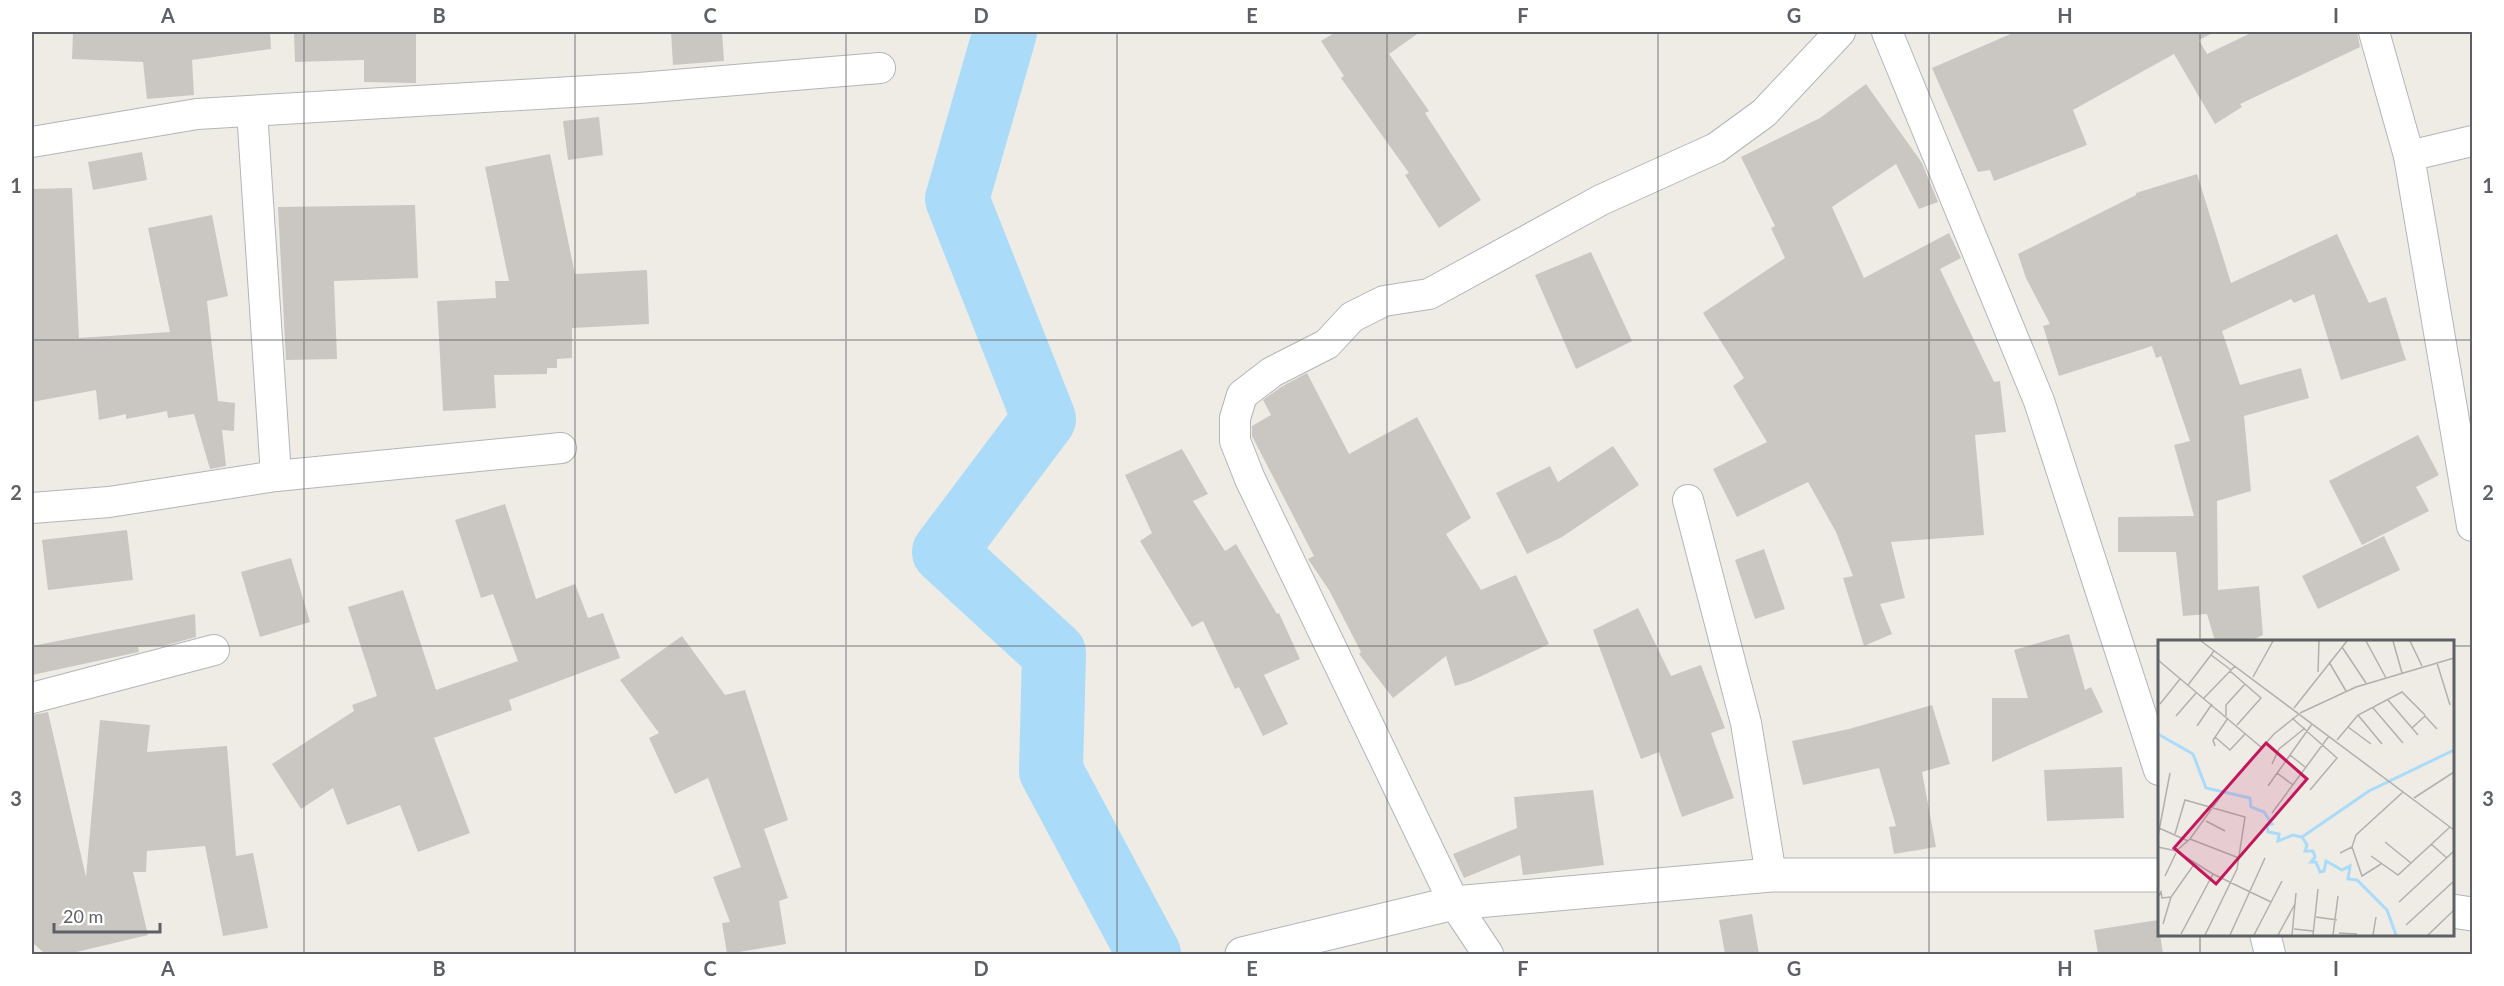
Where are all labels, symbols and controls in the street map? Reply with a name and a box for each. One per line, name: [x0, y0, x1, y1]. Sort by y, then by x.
text: A: [160, 3, 175, 27]
text: B: [432, 3, 446, 27]
text: C: [703, 3, 717, 27]
text: D: [973, 3, 989, 27]
text: E: [1246, 3, 1258, 27]
text: F: [1517, 3, 1529, 27]
text: G: [1787, 3, 1801, 27]
text: H: [2057, 3, 2073, 27]
text: I: [2333, 3, 2339, 27]
text: 1: [10, 173, 22, 197]
text: 1: [2482, 173, 2494, 197]
text: 2: [10, 480, 22, 504]
text: 2: [2482, 480, 2494, 504]
inset map: [2158, 640, 2453, 935]
text: 3: [10, 786, 22, 810]
text: 3: [2482, 786, 2494, 810]
scale bar: [54, 896, 160, 934]
text: 20 m: [63, 905, 103, 927]
text: A: [160, 956, 175, 980]
text: B: [432, 956, 446, 980]
text: C: [703, 956, 717, 980]
text: D: [973, 956, 989, 980]
text: E: [1246, 956, 1258, 980]
text: F: [1517, 956, 1529, 980]
text: G: [1787, 956, 1801, 980]
text: H: [2057, 956, 2073, 980]
text: I: [2333, 956, 2339, 980]

